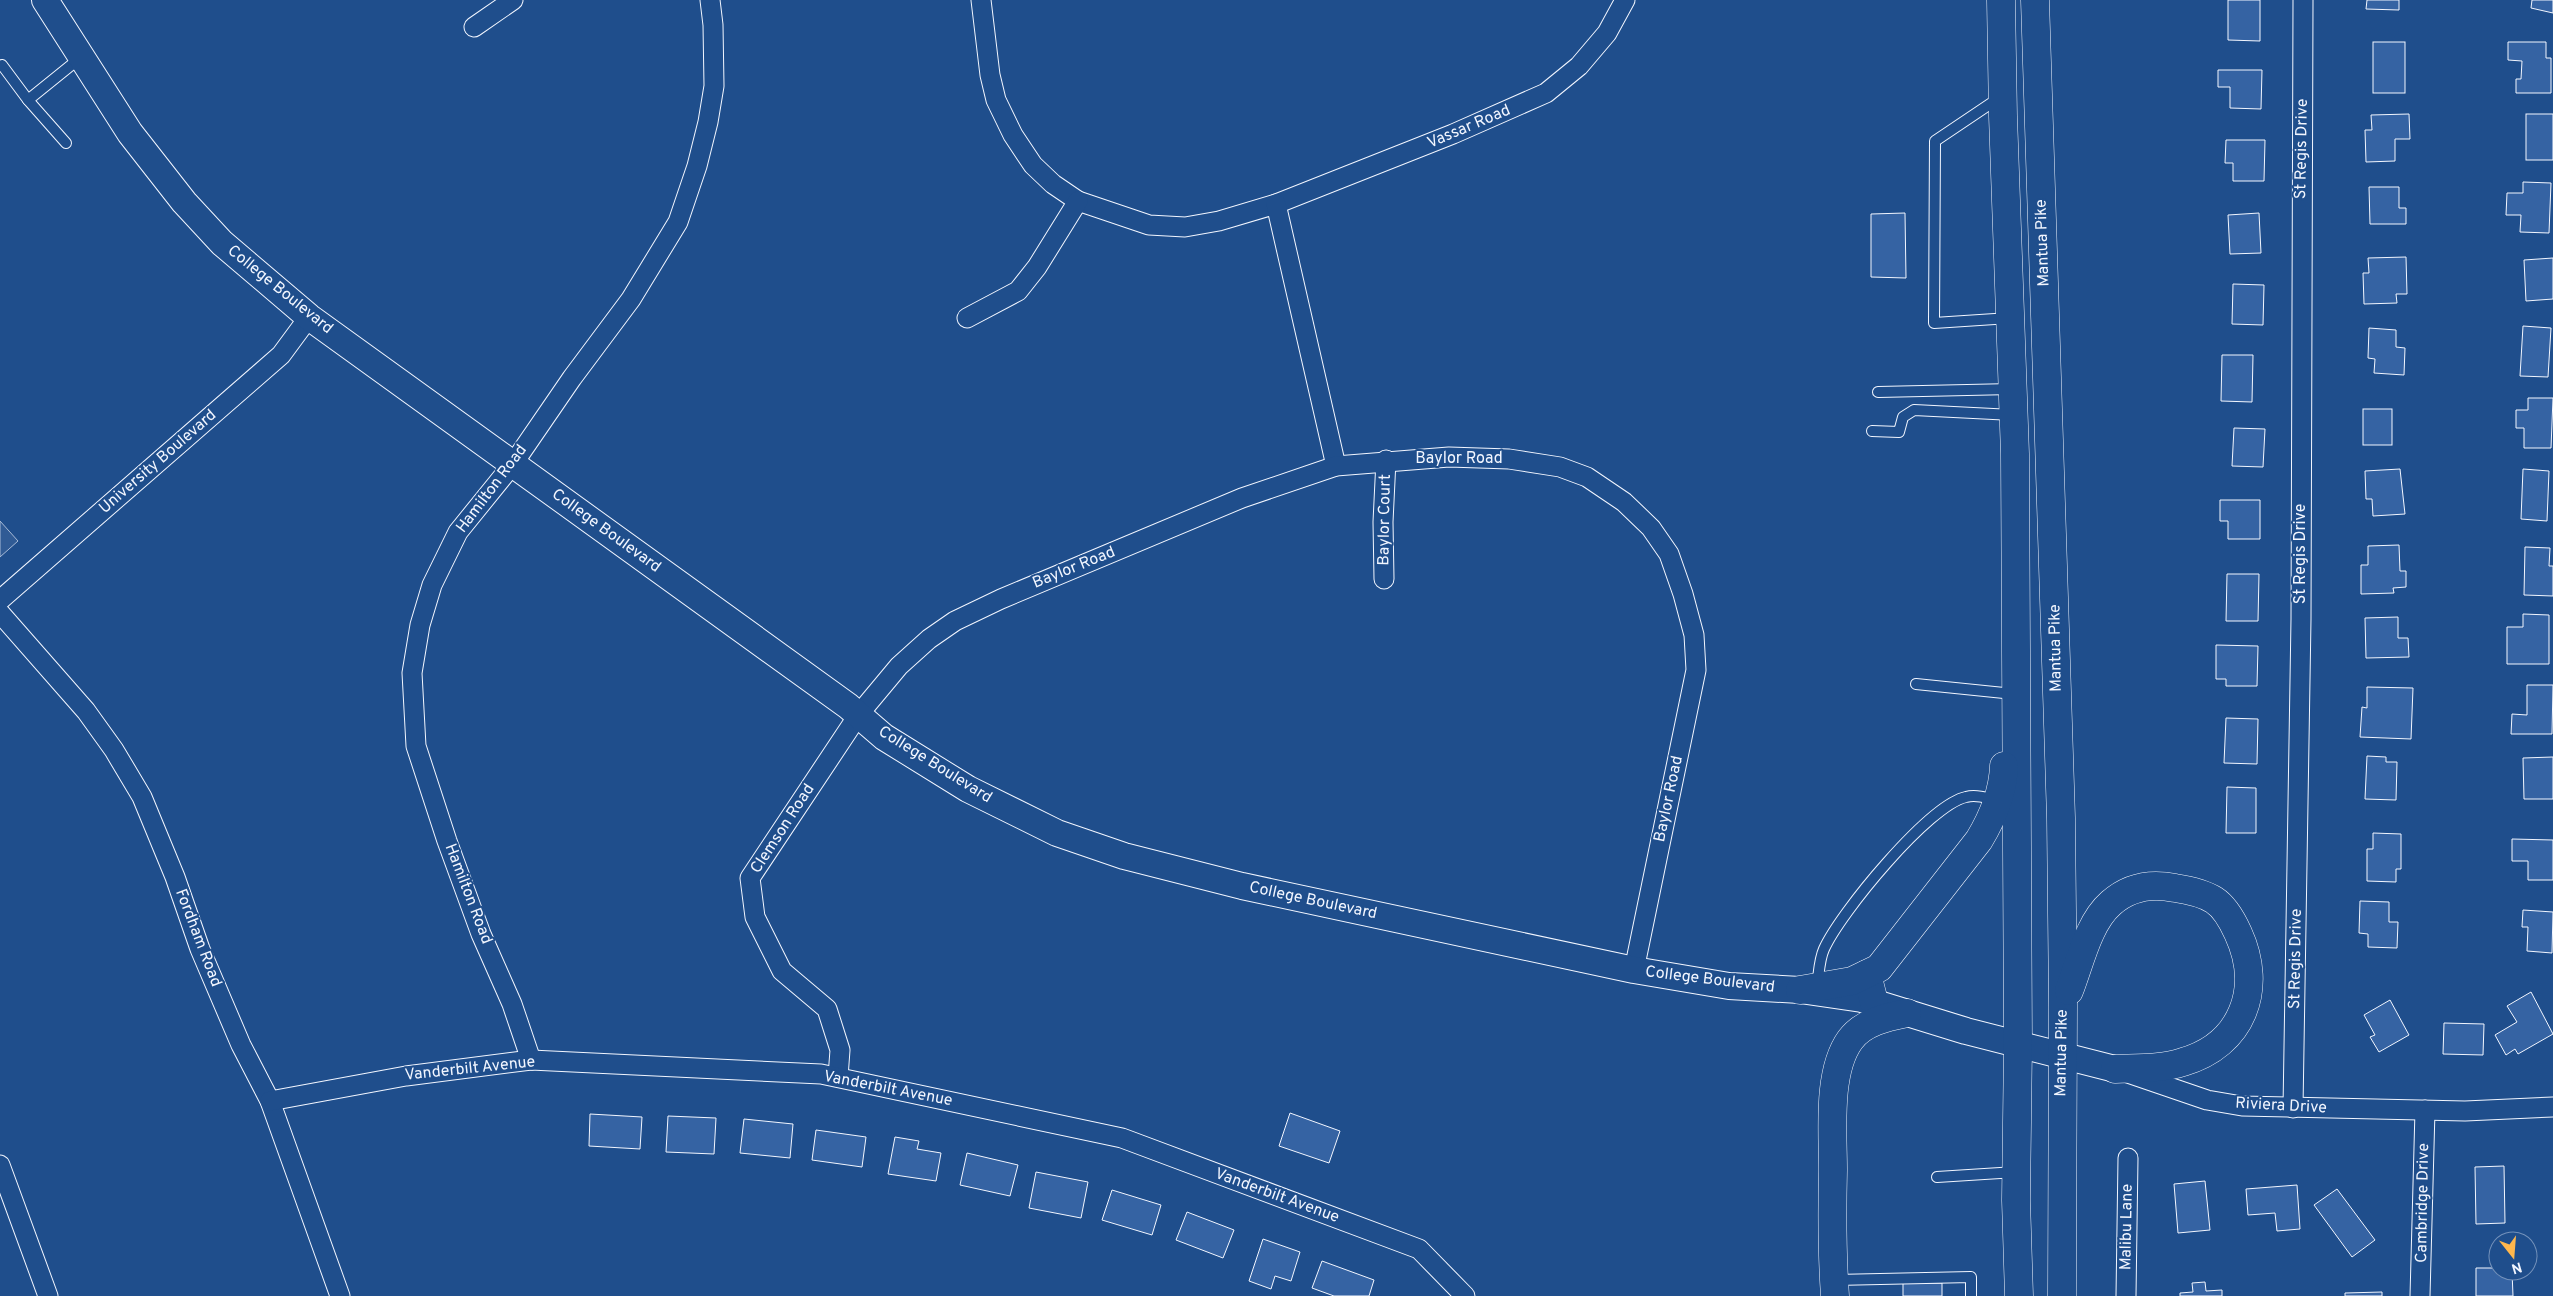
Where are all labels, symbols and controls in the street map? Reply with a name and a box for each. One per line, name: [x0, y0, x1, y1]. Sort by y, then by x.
street label: St Regis Drive: [2291, 99, 2313, 199]
street label: Vassar Road: [1424, 101, 1514, 153]
street label: Mantua Pike: [2031, 199, 2055, 287]
street label: College Boulevard: [223, 241, 337, 339]
street label: University Boulevard: [95, 406, 221, 518]
street label: Hamilton Road: [452, 441, 532, 537]
street label: Baylor Road: [1415, 449, 1503, 469]
street label: Baylor Court: [1374, 474, 1396, 566]
street label: College Boulevard: [547, 485, 665, 577]
street label: St Regis Drive: [2291, 504, 2311, 604]
street label: Baylor Road: [1030, 542, 1118, 594]
street label: Mantua Pike: [2045, 604, 2067, 692]
street label: College Boulevard: [874, 722, 996, 808]
street label: Baylor Road: [1650, 754, 1688, 844]
street label: Clemson Road: [747, 780, 819, 878]
street label: Hamilton Road: [440, 841, 496, 947]
street label: College Boulevard: [1247, 878, 1379, 924]
street label: Fordham Road: [170, 886, 226, 990]
street label: St Regis Drive: [2285, 909, 2307, 1009]
street label: College Boulevard: [1644, 962, 1776, 998]
street label: Mantua Pike: [2051, 1009, 2073, 1097]
street label: Vanderbilt Avenue: [404, 1052, 536, 1086]
street label: Vanderbilt Avenue: [822, 1067, 954, 1111]
street label: Riviera Drive: [2235, 1094, 2327, 1118]
street label: Cambridge Drive: [2412, 1143, 2434, 1263]
street label: Vanderbilt Avenue: [1212, 1164, 1342, 1228]
street label: Malibu Lane: [2116, 1184, 2138, 1270]
north arrow: [2488, 1231, 2538, 1281]
text: N: [2509, 1257, 2524, 1277]

